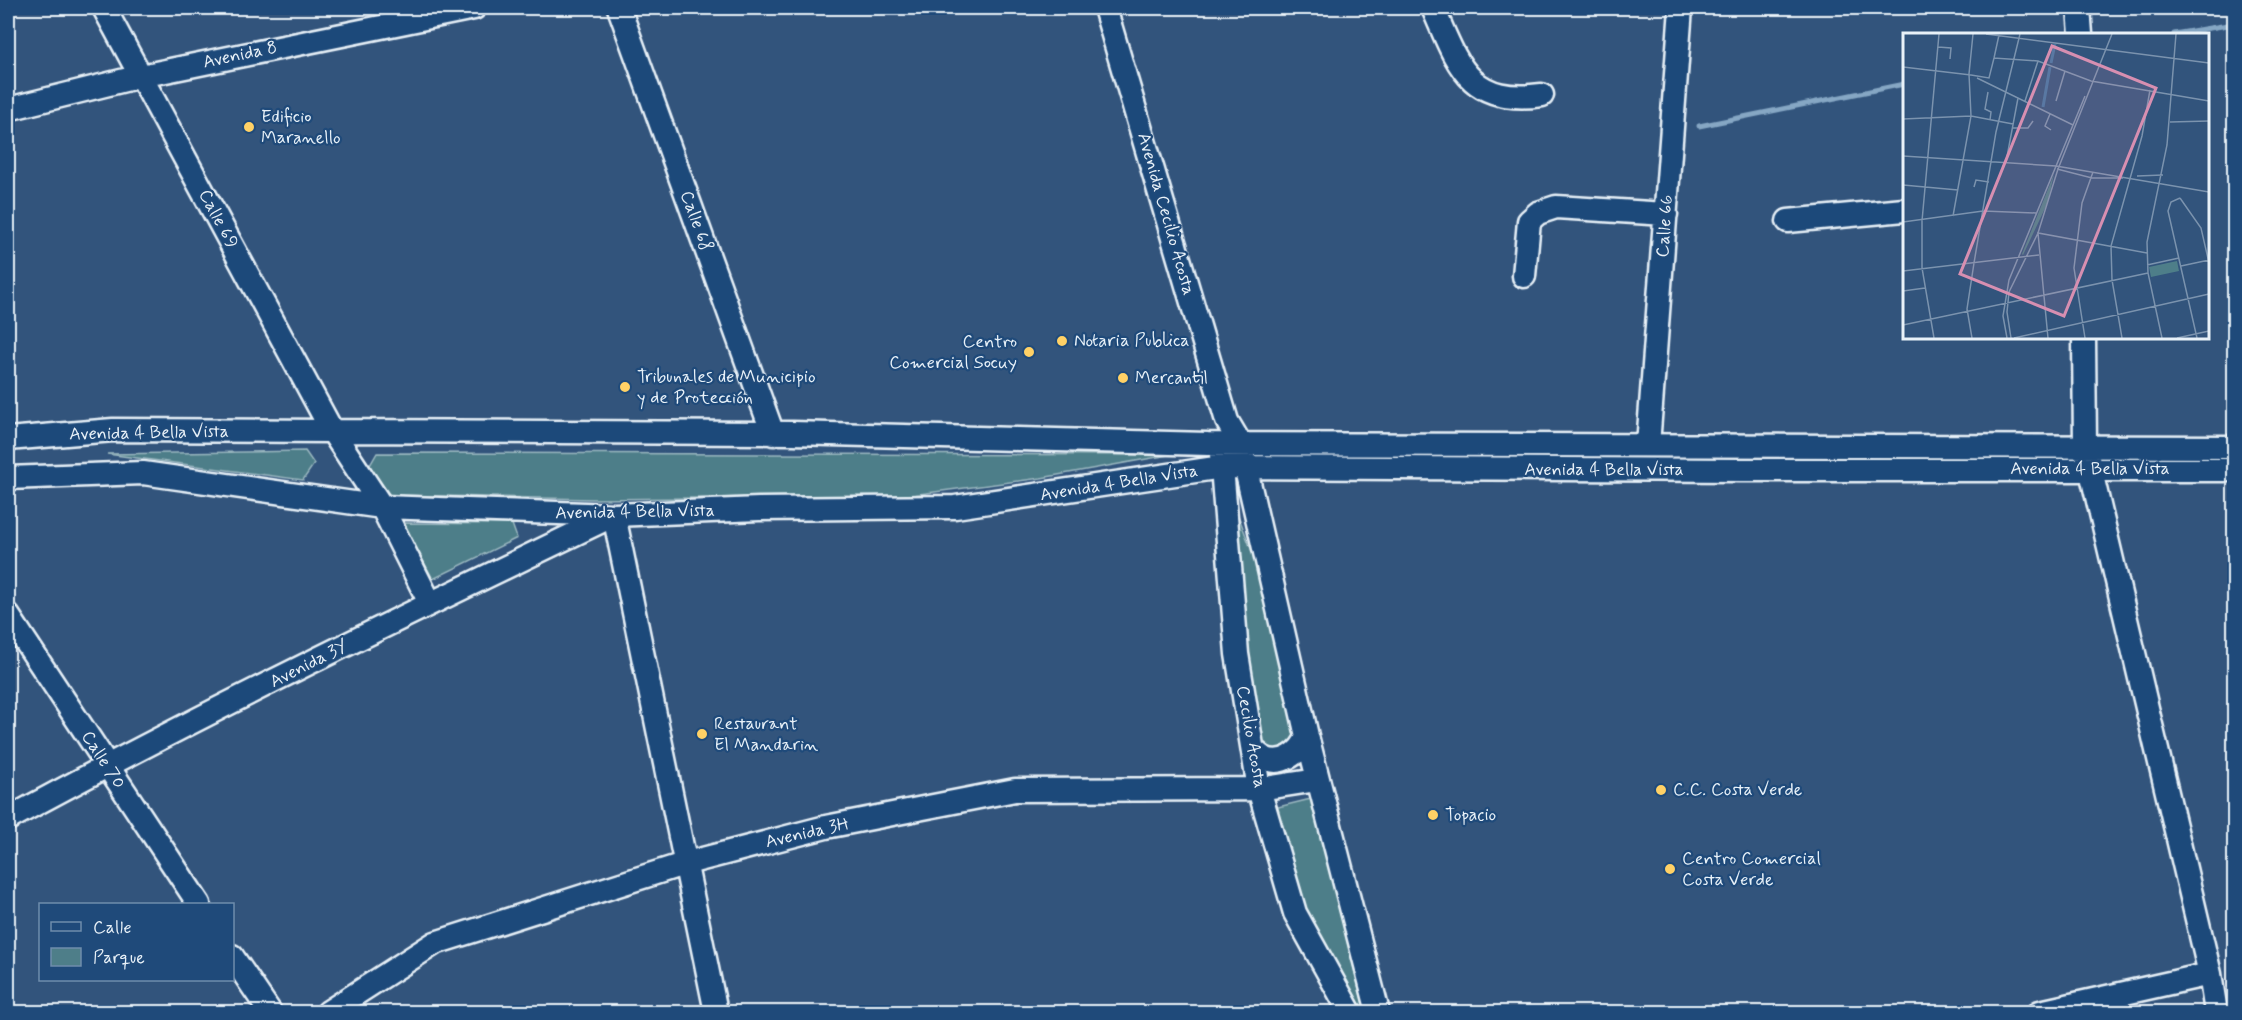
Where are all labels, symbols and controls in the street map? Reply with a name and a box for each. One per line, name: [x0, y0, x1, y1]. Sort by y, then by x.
inset map: [1903, 33, 2209, 339]
street label: Avenida 8: [201, 35, 279, 75]
place label: Edificio Maranello: [261, 105, 341, 150]
marker: Edificio Maranello: [242, 120, 256, 134]
street label: Avenida Cecilio Acosta: [1131, 130, 1201, 298]
street label: Calle 69: [192, 185, 244, 253]
street label: Calle 68: [674, 187, 718, 255]
street label: Calle 66: [1651, 194, 1679, 258]
place label: Notaria Publica: [1074, 329, 1190, 353]
place label: Centro Comercial Socuy: [889, 330, 1017, 375]
marker: Notaria Publica: [1055, 334, 1069, 348]
marker: Centro Comercial Socuy: [1022, 345, 1036, 359]
place label: Tribunales de Municipio y de Protección: [637, 365, 816, 410]
place label: Mercantil: [1135, 366, 1208, 390]
marker: Mercantil: [1116, 371, 1130, 385]
marker: Tribunales de Municipio y de Protección: [618, 380, 632, 394]
street label: Avenida 4 Bella Vista: [69, 420, 229, 446]
street label: Avenida 4 Bella Vista: [2010, 457, 2170, 481]
street label: Avenida 4 Bella Vista: [1524, 458, 1684, 482]
street label: Avenida 4 Bella Vista: [1038, 459, 1200, 507]
street label: Avenida 4 Bella Vista: [555, 499, 715, 525]
street label: Avenida 3Y: [266, 634, 353, 694]
street label: Cecilio Acosta: [1230, 684, 1272, 790]
place label: Restaurant El Mandarin: [714, 712, 818, 757]
street label: Calle 70: [75, 726, 131, 794]
marker: Restaurant El Mandarin: [695, 727, 709, 741]
place label: C.C. Costa Verde: [1673, 778, 1802, 802]
marker: C.C. Costa Verde: [1654, 783, 1668, 797]
place label: Topacio: [1445, 803, 1496, 827]
marker: Topacio: [1426, 808, 1440, 822]
street label: Avenida 3H: [763, 812, 851, 854]
place label: Centro Comercial Costa Verde: [1682, 847, 1821, 892]
marker: Centro Comercial Costa Verde: [1663, 862, 1677, 876]
legend: [39, 903, 234, 981]
text: Calle: [93, 916, 132, 940]
text: Parque: [93, 946, 145, 970]

